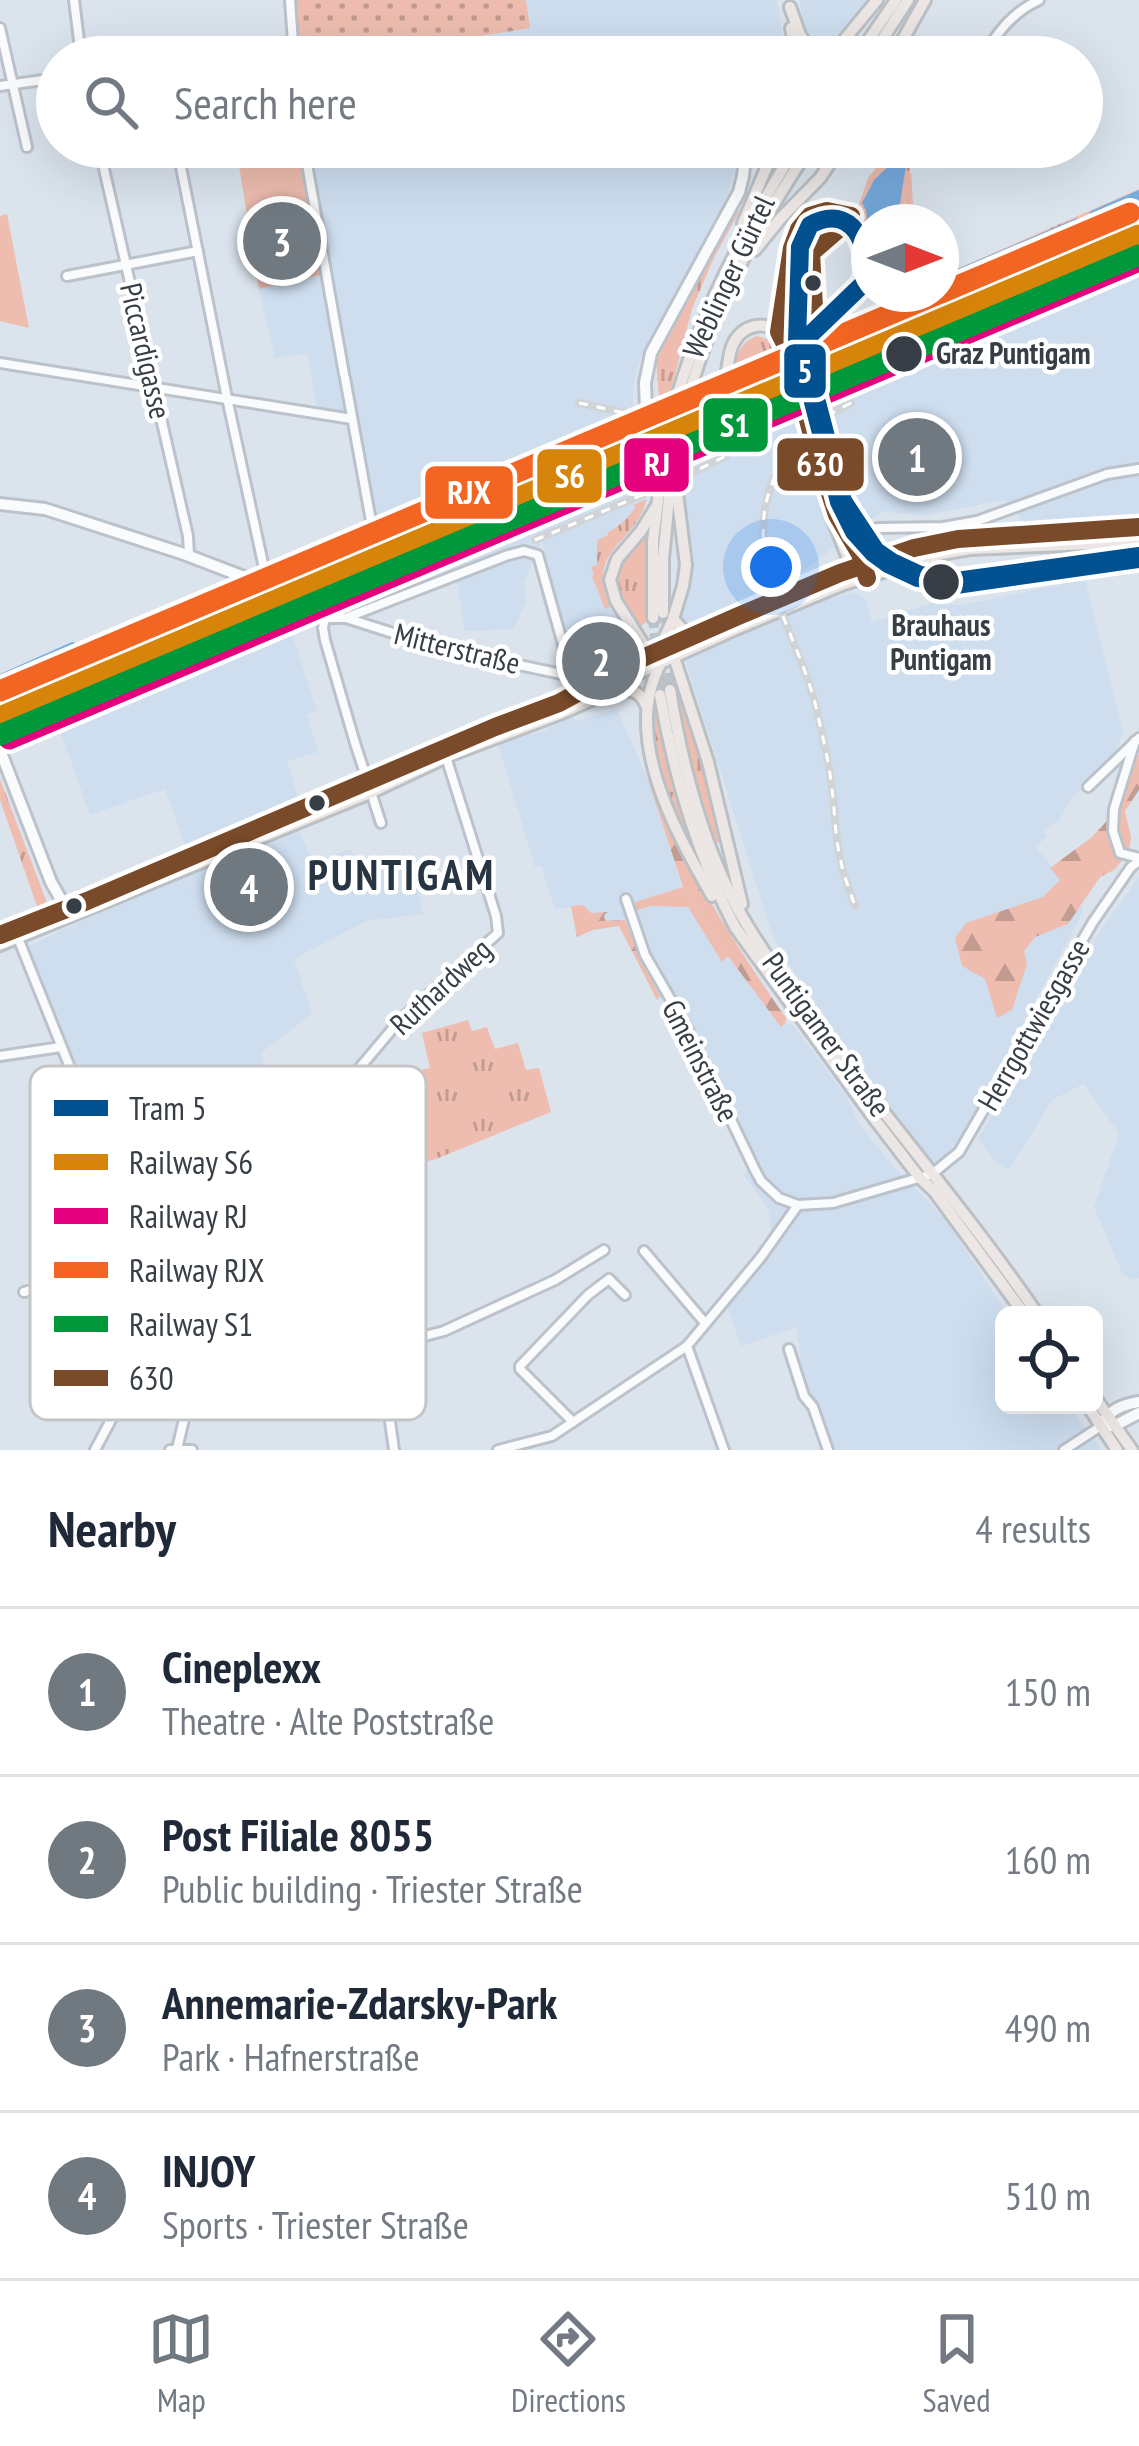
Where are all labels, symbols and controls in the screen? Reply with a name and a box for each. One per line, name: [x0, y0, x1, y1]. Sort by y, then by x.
search box: [36, 36, 1103, 168]
icon: search: [78, 69, 144, 135]
text: Search here: [174, 73, 357, 131]
street label: Weblinger Gürtel: [673, 189, 782, 364]
pin: 3: [243, 196, 321, 286]
north arrow: [851, 204, 959, 312]
unlabelled marker: [802, 272, 824, 294]
street label: Piccardigasse: [112, 279, 181, 422]
marker: Graz Puntigam: [883, 333, 925, 375]
place label: Graz Puntigam: [936, 333, 1091, 372]
line badge: 5: [782, 342, 828, 400]
text: 5: [797, 349, 813, 392]
line badge: S1: [701, 396, 770, 454]
text: S1: [720, 403, 750, 446]
pin: 1: [878, 412, 956, 502]
line badge: RJ: [622, 436, 691, 494]
line badge: 630: [775, 436, 866, 493]
text: RJ: [644, 442, 670, 485]
text: 630: [796, 442, 844, 485]
line badge: S6: [535, 447, 604, 505]
text: S6: [555, 454, 585, 497]
line badge: RJX: [423, 464, 515, 521]
text: RJX: [447, 470, 491, 513]
your location: [741, 537, 801, 597]
marker: Brauhaus Puntigam: [920, 561, 962, 603]
place label: Brauhaus Puntigam: [890, 605, 992, 678]
street label: Mitterstraße: [390, 613, 524, 682]
pin: 2: [562, 616, 640, 706]
unlabelled marker: [306, 792, 328, 814]
pin: 4: [210, 842, 288, 932]
district label: PUNTIGAM: [308, 847, 496, 902]
unlabelled marker: [63, 895, 85, 917]
street label: Ruthardweg: [381, 929, 499, 1043]
street label: Herrgottwiesgasse: [968, 931, 1098, 1117]
street label: Puntigamer Straße: [755, 944, 900, 1124]
street label: Gmeinstraße: [654, 993, 749, 1128]
legend: [30, 1066, 426, 1420]
text: Tram 5: [129, 1086, 207, 1129]
text: Railway S6: [129, 1140, 253, 1183]
text: Railway RJ: [129, 1194, 248, 1237]
text: Railway RJX: [129, 1248, 264, 1291]
text: Railway S1: [129, 1302, 253, 1345]
map controls: [995, 1306, 1103, 1414]
button: locate: [995, 1306, 1103, 1414]
text: 630: [129, 1356, 174, 1399]
text: Nearby: [48, 1495, 176, 1561]
text: 4 results: [975, 1503, 1091, 1554]
text: Cineplexx: [162, 1637, 321, 1695]
text: 1: [78, 1666, 96, 1717]
text: 150 m: [1005, 1666, 1091, 1717]
text: Theatre · Alte Poststraße: [162, 1695, 494, 1746]
text: Post Filiale 8055: [162, 1805, 434, 1863]
text: 2: [78, 1834, 96, 1885]
text: 160 m: [1005, 1834, 1091, 1885]
text: Public building · Triester Straße: [162, 1863, 583, 1914]
text: Annemarie-Zdarsky-Park: [162, 1973, 557, 2031]
text: 3: [78, 2002, 96, 2053]
text: 490 m: [1005, 2002, 1091, 2053]
text: Park · Hafnerstraße: [162, 2031, 420, 2082]
text: INJOY: [162, 2141, 255, 2199]
text: 4: [78, 2170, 96, 2221]
text: 510 m: [1005, 2170, 1091, 2221]
text: Sports · Triester Straße: [162, 2199, 469, 2250]
tab: Map: [148, 2306, 214, 2421]
tab: Directions: [511, 2306, 626, 2421]
tab: Saved: [923, 2306, 991, 2421]

